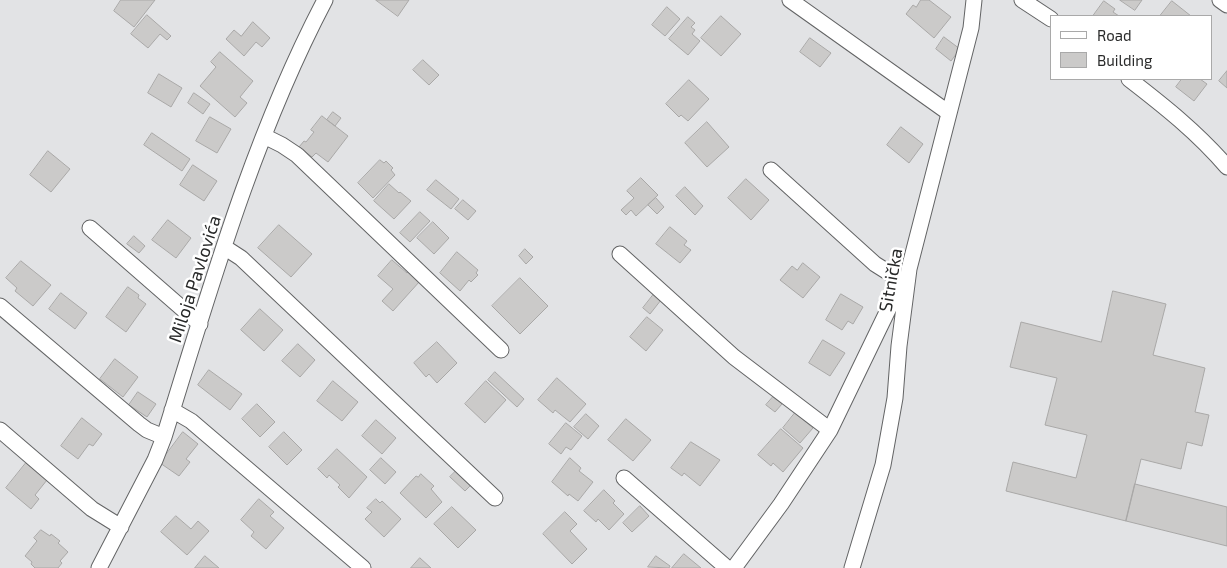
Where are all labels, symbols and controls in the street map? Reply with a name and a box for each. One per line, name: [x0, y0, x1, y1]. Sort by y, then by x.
legend: [1050, 15, 1212, 80]
text: Road: [1097, 26, 1132, 44]
text: Building: [1097, 51, 1152, 69]
street label: Miloja Pavlovića: [164, 213, 226, 345]
street label: Sitnička: [875, 247, 907, 313]

